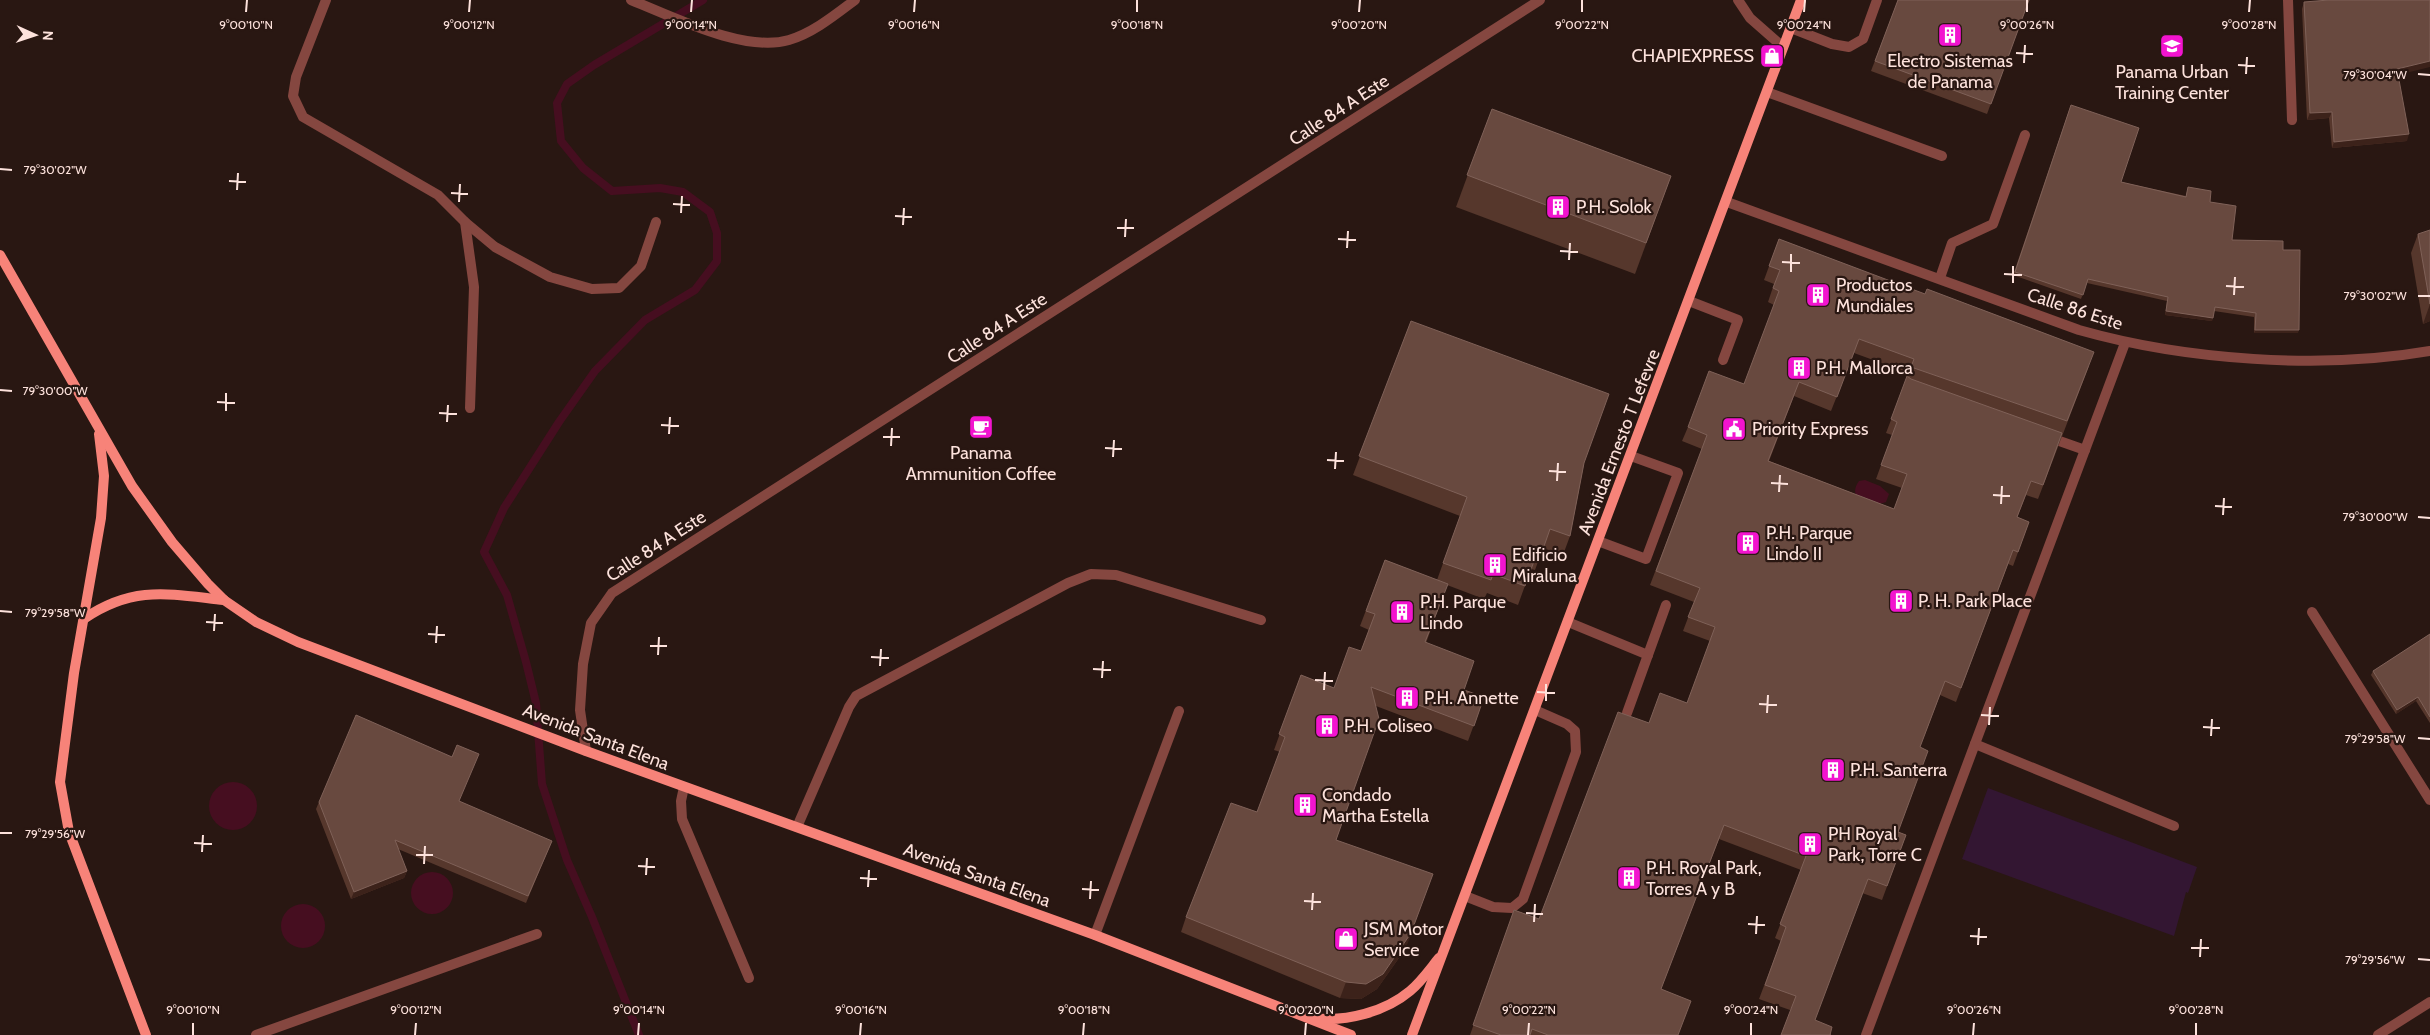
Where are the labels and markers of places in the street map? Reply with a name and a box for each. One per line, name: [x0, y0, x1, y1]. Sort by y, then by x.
building icon: Electro Sistemas de Panama: [1937, 22, 1963, 48]
school or university icon: Panama Urban Training Center: [2159, 33, 2185, 59]
shop icon: CHAPIEXPRESS: [1759, 43, 1785, 69]
place label: CHAPIEXPRESS: [1631, 45, 1754, 67]
place label: Electro Sistemas de Panama: [1887, 50, 2013, 93]
place label: Panama Urban Training Center: [2115, 61, 2229, 104]
building icon: P.H. Solok: [1545, 194, 1571, 220]
place label: P.H. Solok: [1576, 196, 1653, 218]
place label: Productos Mundiales: [1836, 274, 1913, 317]
building icon: Productos Mundiales: [1805, 282, 1831, 308]
building icon: P.H. Mallorca: [1786, 355, 1812, 381]
place label: P.H. Mallorca: [1816, 357, 1913, 379]
cafe icon: Panama Ammunition Coffee: [968, 414, 994, 440]
public building icon: Priority Express: [1721, 416, 1747, 442]
place label: Priority Express: [1752, 418, 1868, 440]
place label: Panama Ammunition Coffee: [906, 442, 1056, 485]
place label: P.H. Parque Lindo II: [1766, 522, 1852, 565]
building icon: P.H. Parque Lindo II: [1735, 530, 1761, 556]
place label: Edificio Miraluna: [1512, 544, 1577, 587]
building icon: Edificio Miraluna: [1482, 552, 1508, 578]
building icon: P. H. Park Place: [1888, 588, 1914, 614]
place label: P. H. Park Place: [1918, 590, 2032, 612]
place label: P.H. Parque Lindo: [1420, 591, 1506, 634]
building icon: P.H. Parque Lindo: [1389, 599, 1415, 625]
building icon: P.H. Annette: [1394, 685, 1420, 711]
place label: P.H. Annette: [1424, 687, 1519, 709]
building icon: P.H. Coliseo: [1314, 713, 1340, 739]
place label: P.H. Coliseo: [1344, 715, 1433, 737]
building icon: P.H. Santerra: [1820, 757, 1846, 783]
place label: P.H. Santerra: [1850, 759, 1948, 781]
place label: Condado Martha Estella: [1322, 784, 1429, 827]
building icon: Condado Martha Estella: [1292, 792, 1318, 818]
place label: PH Royal Park, Torre C: [1828, 823, 1922, 866]
building icon: PH Royal Park, Torre C: [1797, 831, 1823, 857]
place label: P.H. Royal Park, Torres A y B: [1646, 857, 1762, 900]
building icon: P.H. Royal Park, Torres A y B: [1616, 865, 1642, 891]
place label: JSM Motor Service: [1363, 918, 1444, 961]
shop icon: JSM Motor Service: [1333, 926, 1359, 952]

